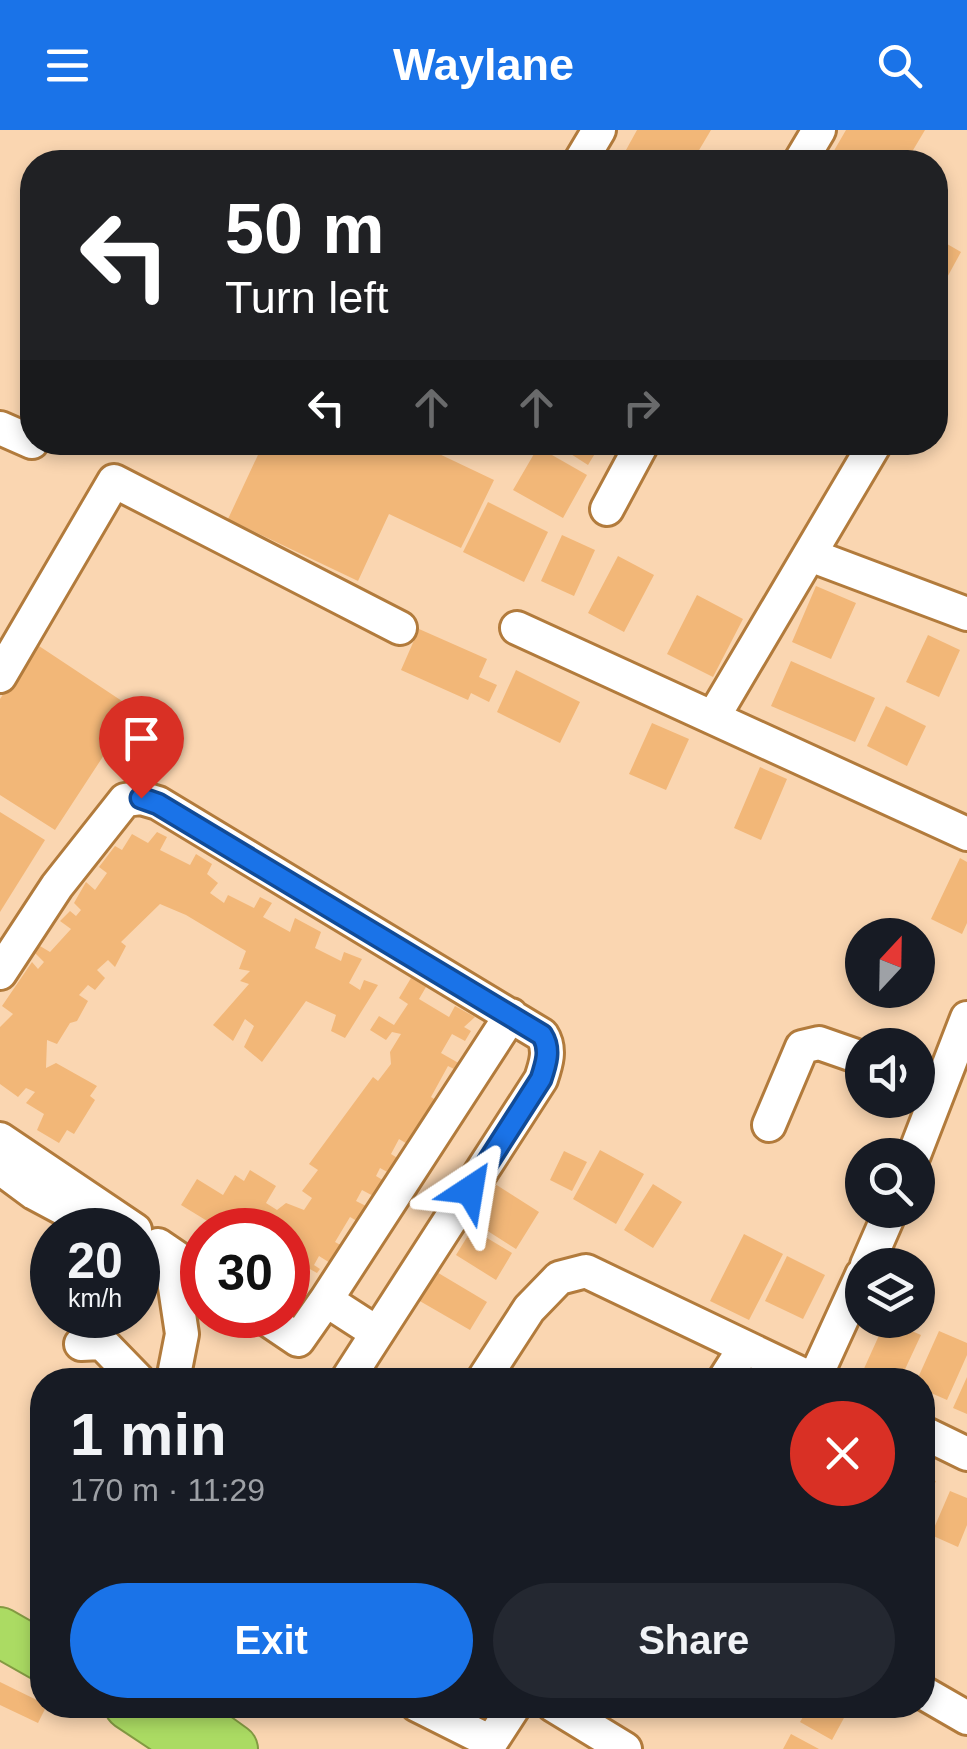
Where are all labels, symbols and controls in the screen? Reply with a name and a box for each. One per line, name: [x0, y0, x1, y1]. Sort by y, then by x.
icon: menu: [40, 38, 95, 93]
icon: search: [872, 38, 927, 93]
text: Waylane: [393, 39, 574, 90]
icon: left: [60, 190, 190, 320]
text: 50 m: [225, 190, 385, 268]
text: Turn left: [225, 272, 388, 323]
icon: left: [299, 380, 354, 435]
icon: ahead: [404, 380, 459, 435]
icon: ahead: [509, 380, 564, 435]
icon: right: [614, 380, 669, 435]
pin: [99, 696, 184, 799]
icon: arrive: [114, 711, 169, 766]
north arrow: [845, 918, 935, 1008]
map controls: [845, 918, 935, 1338]
button: sound: [845, 1028, 935, 1118]
position arrow: [418, 1138, 522, 1242]
button: search: [845, 1138, 935, 1228]
speed limit sign: 30: [180, 1208, 310, 1338]
text: 20: [67, 1233, 123, 1289]
button: layers: [845, 1248, 935, 1338]
text: km/h: [68, 1284, 122, 1312]
text: 1 min: [70, 1401, 227, 1468]
button: close: [790, 1401, 895, 1506]
text: 170 m · 11:29: [70, 1472, 265, 1508]
button: Exit: [70, 1583, 473, 1698]
button: Share: [493, 1583, 895, 1698]

